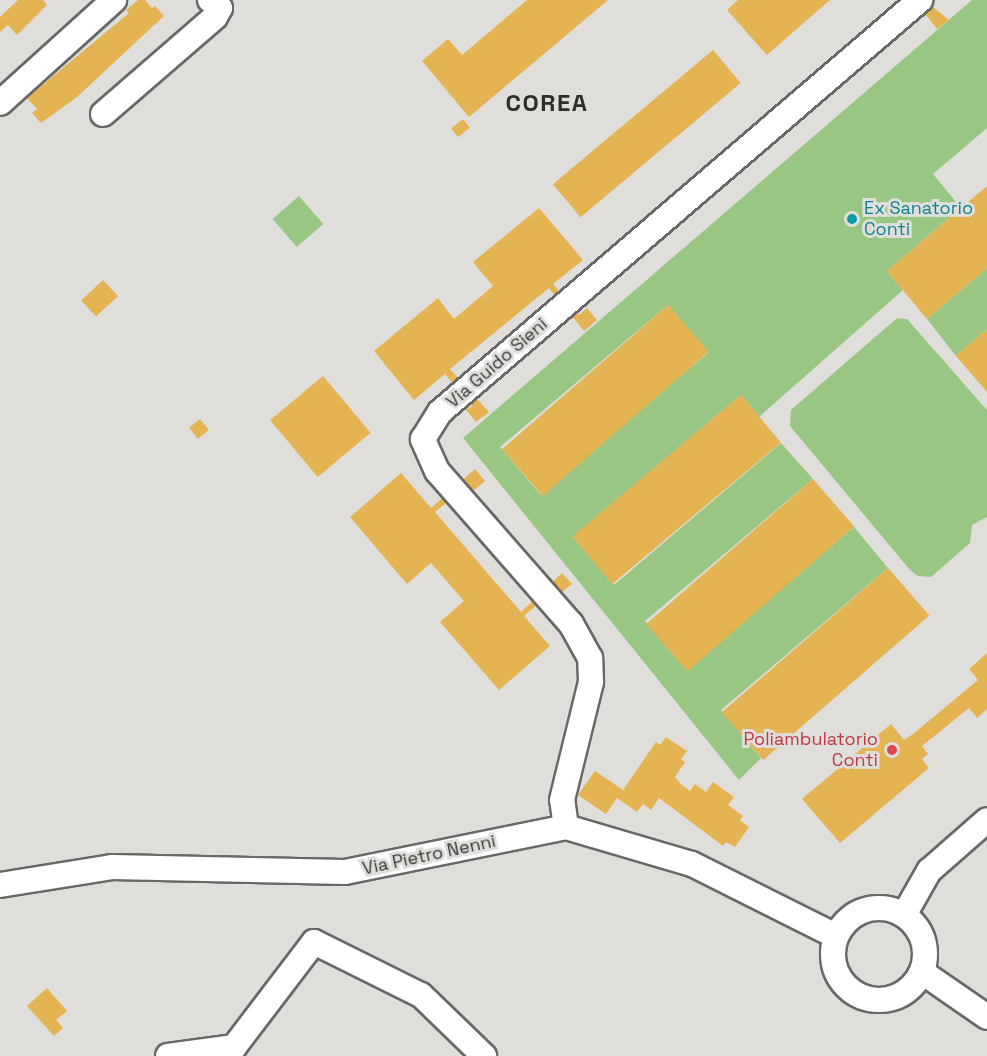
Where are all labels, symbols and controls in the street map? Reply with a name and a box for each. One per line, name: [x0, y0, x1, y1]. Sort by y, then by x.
district label: COREA: [506, 89, 588, 117]
place label: Ex Sanatorio Conti: [864, 198, 973, 240]
marker: Ex Sanatorio Conti: [845, 212, 859, 226]
street label: Via Guido Sieni: [442, 313, 552, 413]
place label: Poliambulatorio Conti: [744, 729, 878, 771]
marker: Poliambulatorio Conti: [883, 741, 901, 759]
street label: Via Pietro Nenni: [360, 830, 498, 880]

